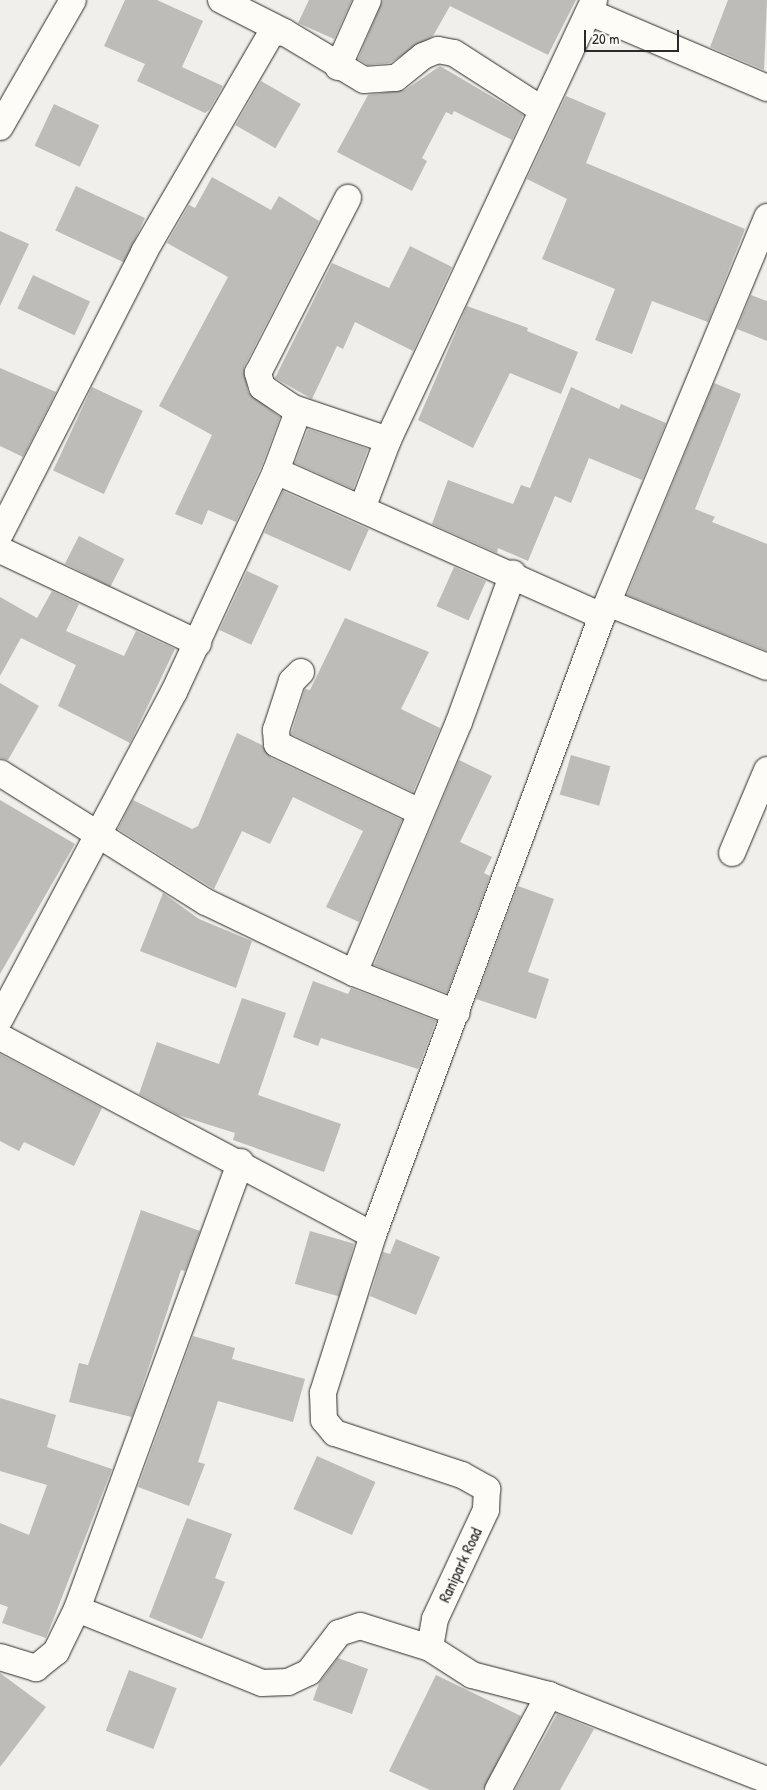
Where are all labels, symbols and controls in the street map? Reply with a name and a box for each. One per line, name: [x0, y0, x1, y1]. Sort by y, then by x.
scale bar: [587, 20, 682, 52]
text: 20 m: [592, 28, 619, 49]
street label: Ranipark Road: [434, 1525, 486, 1605]

